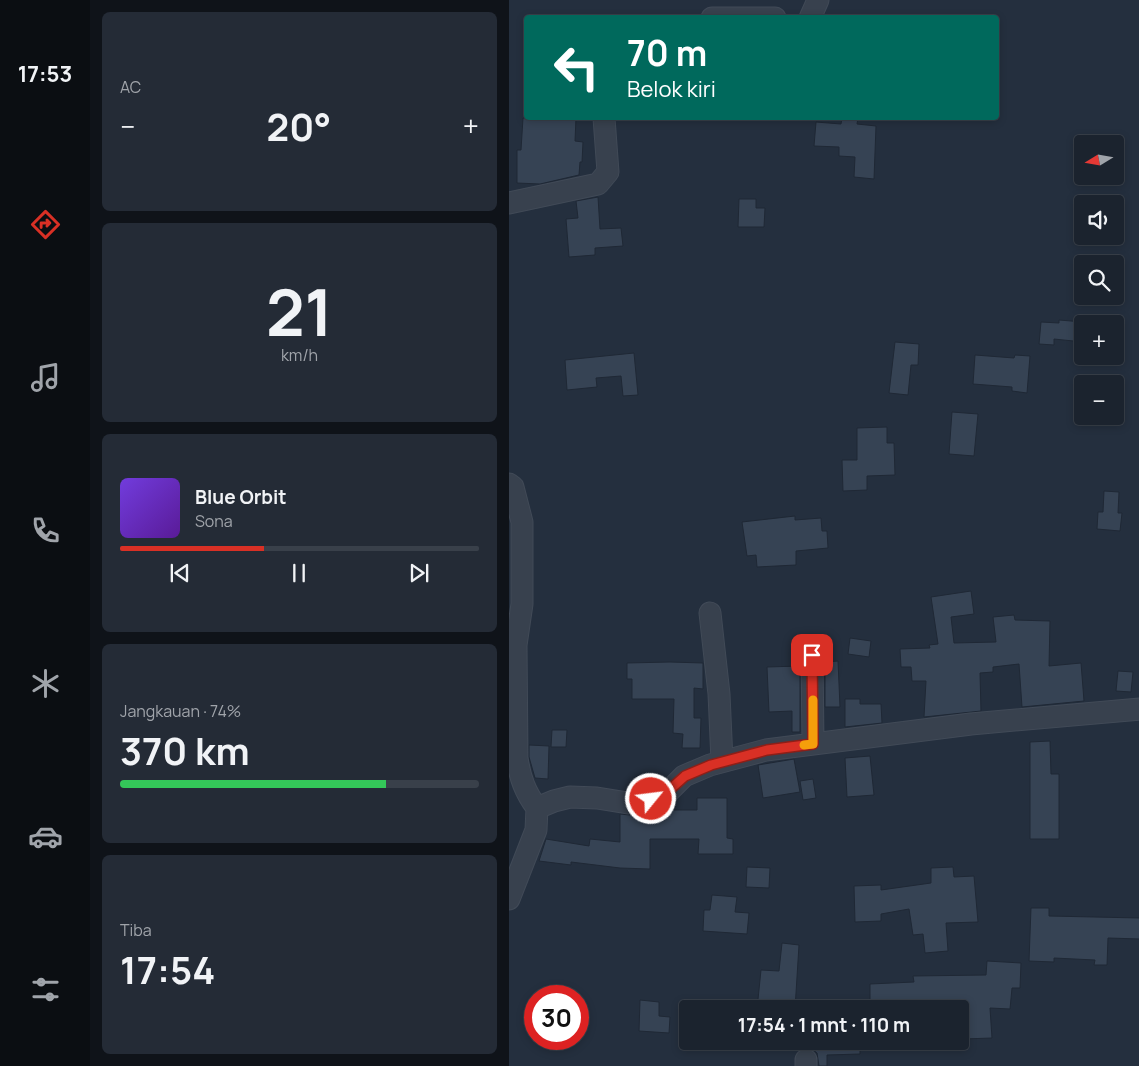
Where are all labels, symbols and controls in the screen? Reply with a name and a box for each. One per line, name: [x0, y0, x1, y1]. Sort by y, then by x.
text: 70 m: [627, 29, 707, 77]
icon: left: [544, 35, 609, 100]
text: 17:53: [18, 59, 72, 89]
text: Belok kiri: [627, 74, 716, 104]
text: AC: [120, 76, 141, 98]
text: 20°: [267, 100, 331, 152]
text: −: [120, 107, 135, 145]
text: +: [463, 107, 479, 145]
north arrow: [1074, 135, 1124, 185]
map controls: [1074, 135, 1124, 425]
button: sound: [1074, 195, 1124, 245]
icon: directions: [28, 207, 63, 242]
button: search: [1074, 255, 1124, 305]
text: 21: [266, 267, 333, 356]
button: +: [1074, 315, 1124, 365]
text: km/h: [281, 344, 318, 366]
icon: music: [28, 360, 63, 395]
button: −: [1074, 375, 1124, 425]
text: Blue Orbit: [195, 484, 287, 510]
text: Sona: [195, 510, 233, 532]
icon: phone: [28, 513, 63, 548]
icon: previous: [166, 559, 194, 587]
icon: pause: [285, 559, 313, 587]
icon: next: [405, 559, 433, 587]
pin: [791, 634, 833, 676]
icon: arrive: [798, 641, 826, 669]
icon: climate: [28, 666, 63, 701]
text: Jangkauan · 74%: [120, 700, 241, 722]
text: 370 km: [120, 724, 250, 776]
position arrow: [624, 772, 676, 824]
icon: car: [28, 819, 63, 854]
text: Tiba: [120, 919, 152, 941]
text: 17:54: [120, 943, 215, 995]
icon: filters: [28, 972, 63, 1007]
speed limit sign: 30: [524, 985, 589, 1050]
text: 17:54 · 1 mnt · 110 m: [738, 1012, 910, 1038]

